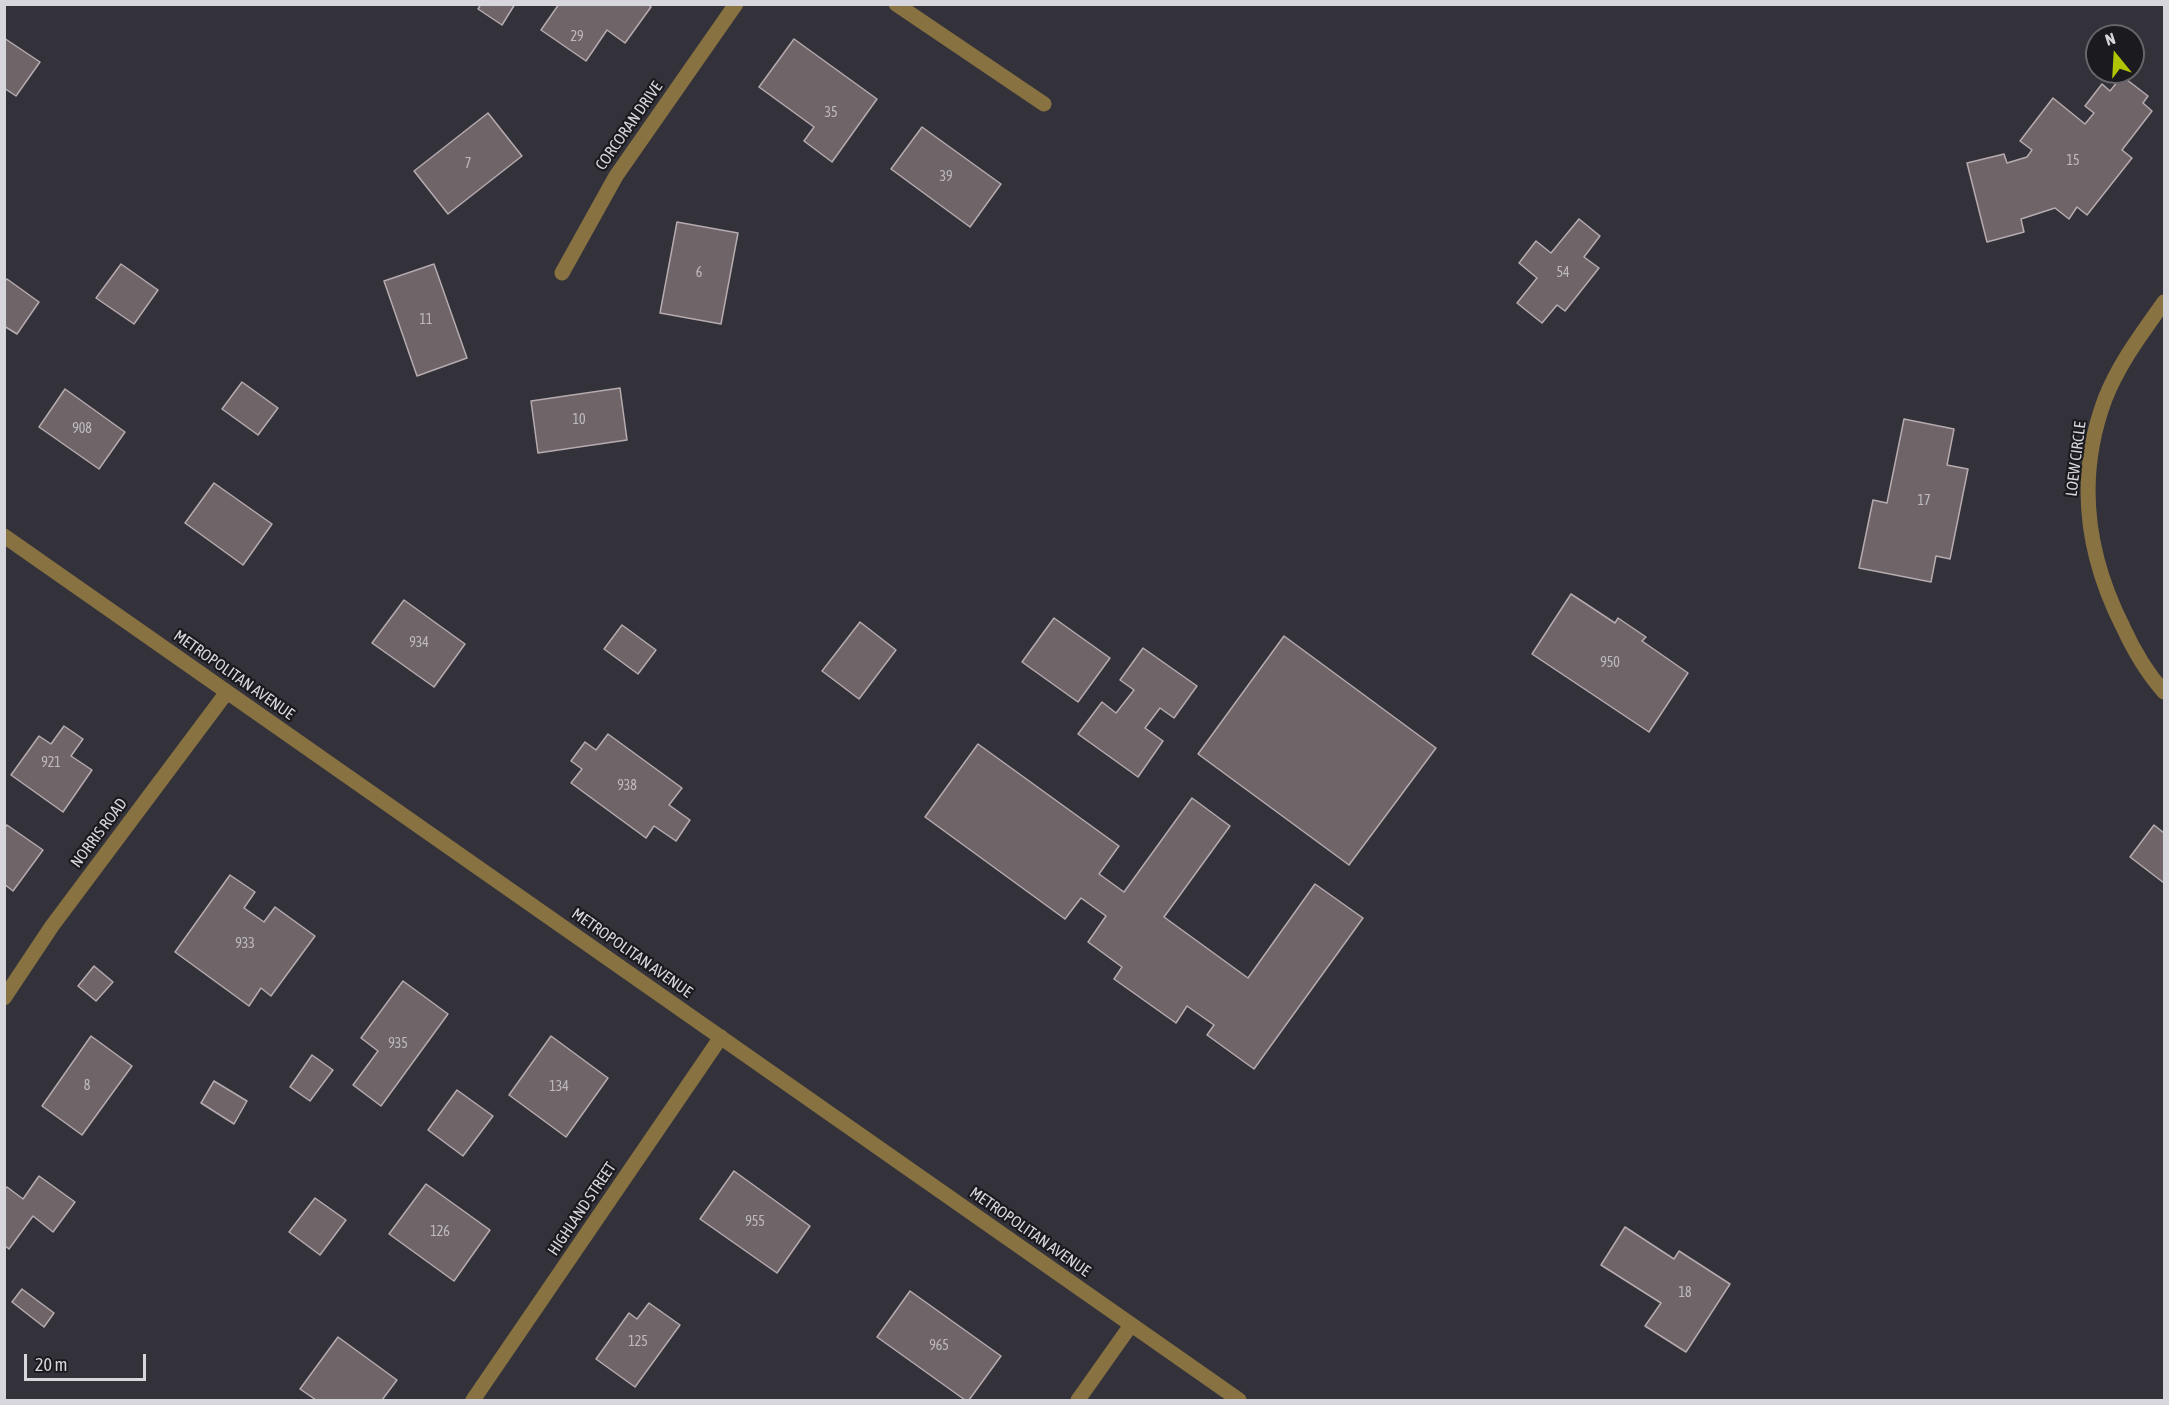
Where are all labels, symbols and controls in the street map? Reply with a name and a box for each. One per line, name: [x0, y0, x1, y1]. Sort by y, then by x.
north arrow: [2085, 24, 2145, 84]
house number: 29: [570, 29, 584, 45]
text: N: [2103, 29, 2117, 49]
street label: CORCORAN DRIVE: [591, 78, 667, 174]
house number: 35: [824, 105, 838, 121]
house number: 15: [2066, 153, 2080, 169]
house number: 7: [465, 156, 471, 172]
house number: 39: [939, 169, 953, 185]
house number: 6: [696, 265, 702, 281]
house number: 54: [1556, 265, 1570, 281]
house number: 11: [419, 312, 433, 328]
house number: 10: [572, 412, 586, 428]
house number: 908: [72, 421, 92, 437]
street label: LOEW CIRCLE: [2062, 421, 2090, 497]
house number: 17: [1917, 493, 1931, 509]
street label: METROPOLITAN AVENUE: [170, 626, 298, 724]
house number: 934: [409, 635, 429, 651]
house number: 950: [1600, 655, 1620, 671]
house number: 921: [41, 755, 61, 771]
house number: 938: [617, 778, 637, 794]
street label: NORRIS ROAD: [67, 795, 131, 871]
street label: METROPOLITAN AVENUE: [568, 904, 696, 1002]
house number: 933: [235, 936, 255, 952]
house number: 935: [388, 1036, 408, 1052]
house number: 8: [84, 1078, 90, 1094]
house number: 134: [549, 1079, 569, 1095]
street label: HIGHLAND STREET: [544, 1159, 620, 1259]
street label: METROPOLITAN AVENUE: [966, 1183, 1094, 1281]
house number: 955: [745, 1214, 765, 1230]
house number: 126: [430, 1224, 450, 1240]
house number: 18: [1678, 1285, 1692, 1301]
house number: 125: [628, 1334, 648, 1350]
house number: 965: [929, 1338, 949, 1354]
scale bar: [27, 1342, 148, 1380]
text: 20 m: [35, 1354, 67, 1375]

